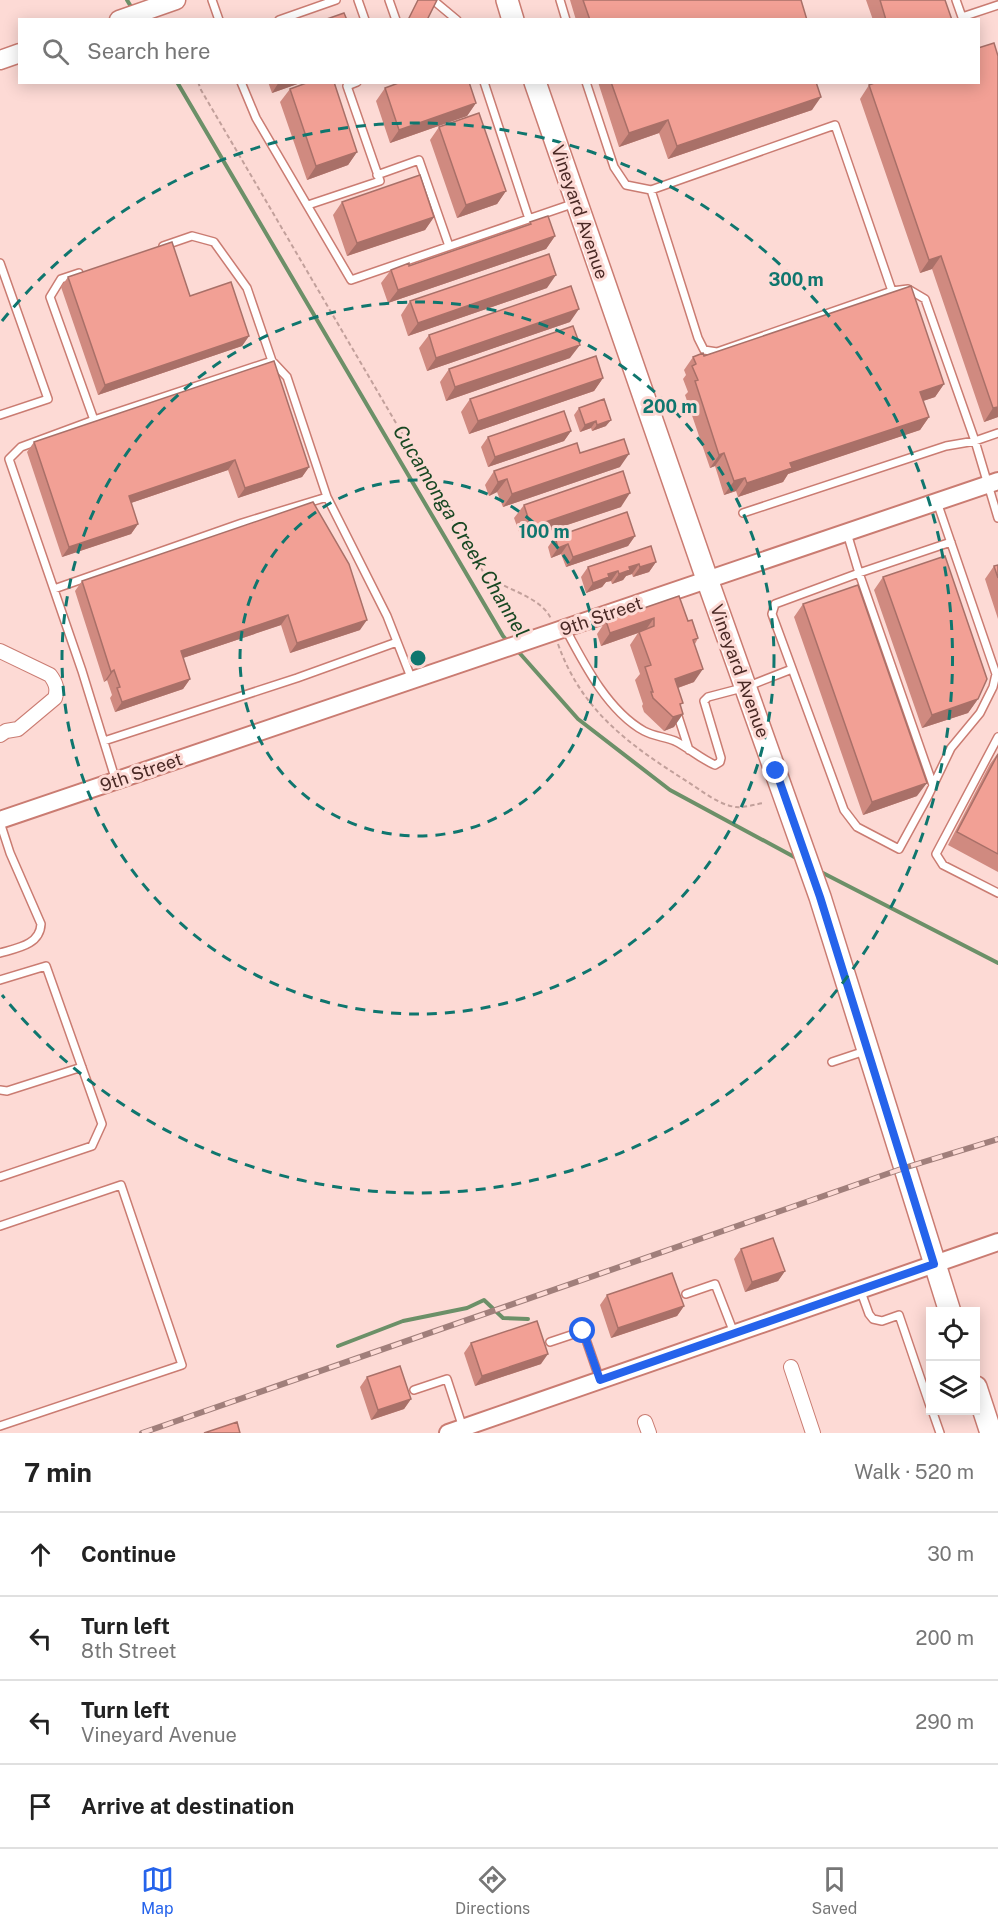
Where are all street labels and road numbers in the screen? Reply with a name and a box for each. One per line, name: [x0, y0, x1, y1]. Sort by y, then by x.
street label: Vineyard Avenue: [547, 142, 613, 282]
street label: 9th Street: [557, 592, 645, 640]
street label: Vineyard Avenue: [706, 601, 774, 741]
street label: 9th Street: [97, 748, 185, 796]

